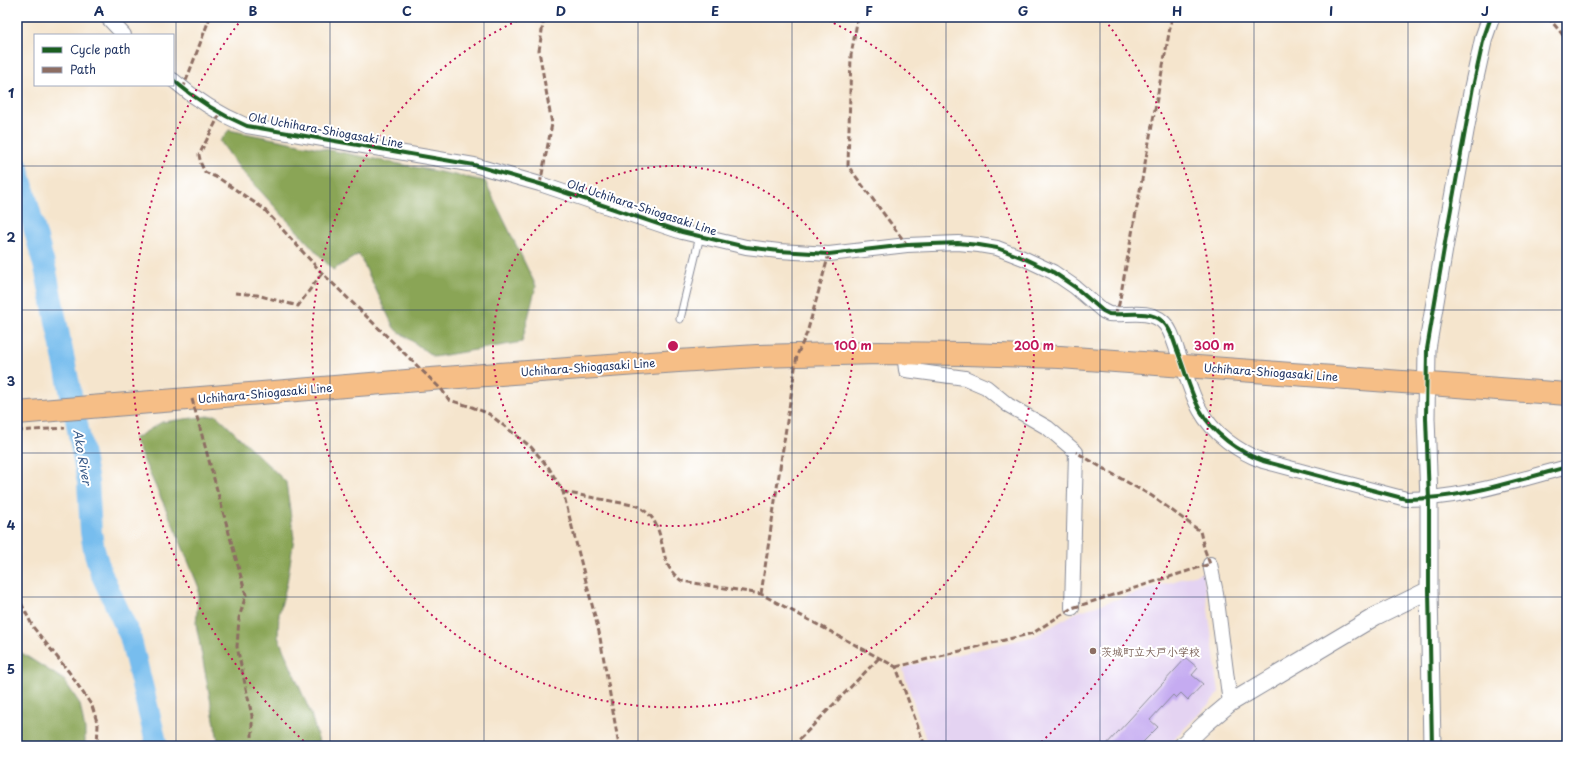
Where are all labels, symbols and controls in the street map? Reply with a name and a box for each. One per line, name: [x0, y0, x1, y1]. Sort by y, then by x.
text: A: [94, 1, 104, 20]
text: B: [249, 1, 258, 20]
text: C: [402, 1, 412, 20]
text: D: [556, 1, 566, 20]
text: E: [711, 1, 719, 20]
text: F: [865, 1, 873, 20]
text: G: [1018, 1, 1028, 20]
text: H: [1172, 1, 1182, 20]
text: I: [1329, 1, 1333, 20]
text: J: [1481, 1, 1489, 20]
legend: [34, 34, 174, 86]
text: Cycle path: [70, 40, 131, 58]
text: Path: [70, 60, 96, 78]
text: 1: [8, 83, 14, 102]
street label: Old Uchihara-Shiogasaki Line: [247, 108, 405, 152]
street label: Old Uchihara-Shiogasaki Line: [565, 175, 719, 239]
text: 2: [6, 227, 16, 246]
text: 100 m: [834, 336, 872, 354]
text: 200 m: [1014, 336, 1054, 354]
text: 300 m: [1194, 336, 1234, 354]
centre of rings: [666, 339, 680, 353]
street label: Uchihara-Shiogasaki Line: [520, 354, 656, 380]
street label: Uchihara-Shiogasaki Line: [1203, 359, 1339, 385]
text: 3: [7, 371, 16, 390]
street label: Uchihara-Shiogasaki Line: [197, 379, 333, 407]
water label: Ako River: [69, 428, 97, 488]
text: 4: [7, 515, 16, 534]
place label: 茨城町立大戸小学校: [1101, 643, 1200, 660]
marker: 茨城町立大戸小学校: [1088, 646, 1098, 656]
text: 5: [7, 659, 15, 678]

